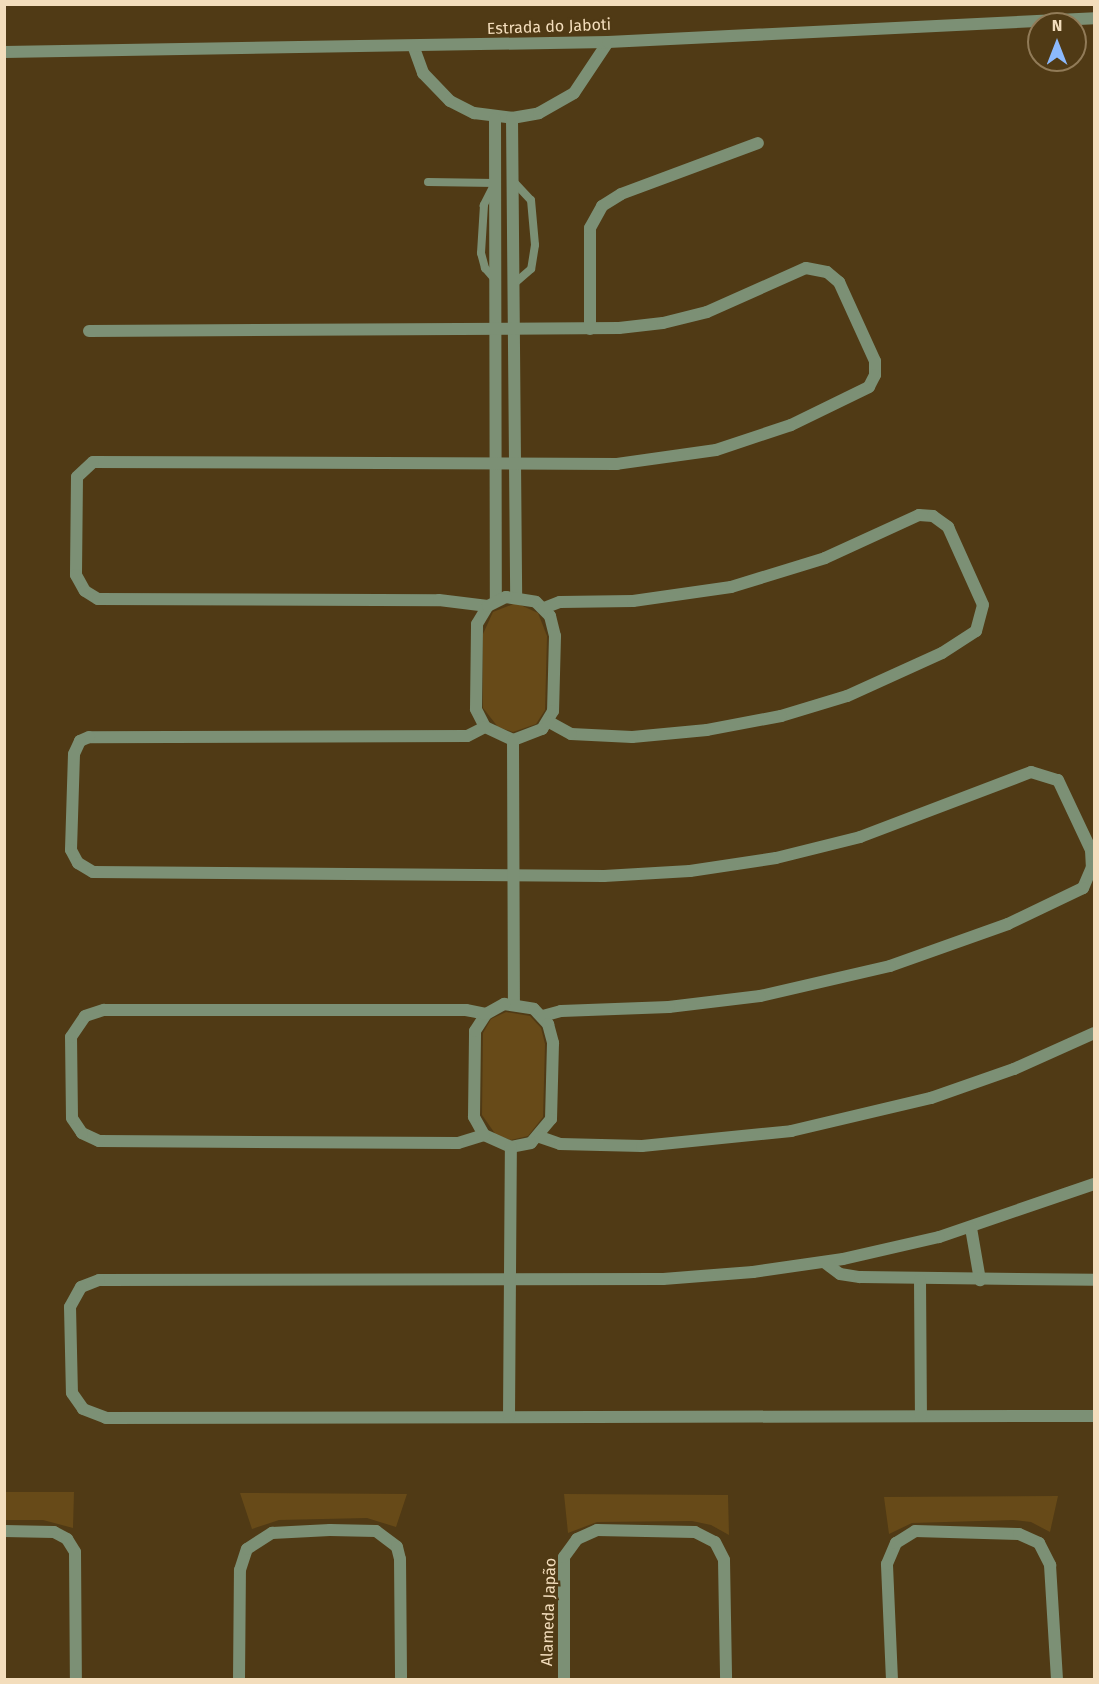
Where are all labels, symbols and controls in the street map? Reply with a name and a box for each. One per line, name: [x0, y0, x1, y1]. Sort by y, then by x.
north arrow: [1027, 12, 1087, 72]
street label: Estrada do Jaboti: [486, 15, 612, 39]
text: N: [1052, 16, 1062, 35]
street label: Alameda Japão: [538, 1557, 560, 1667]

